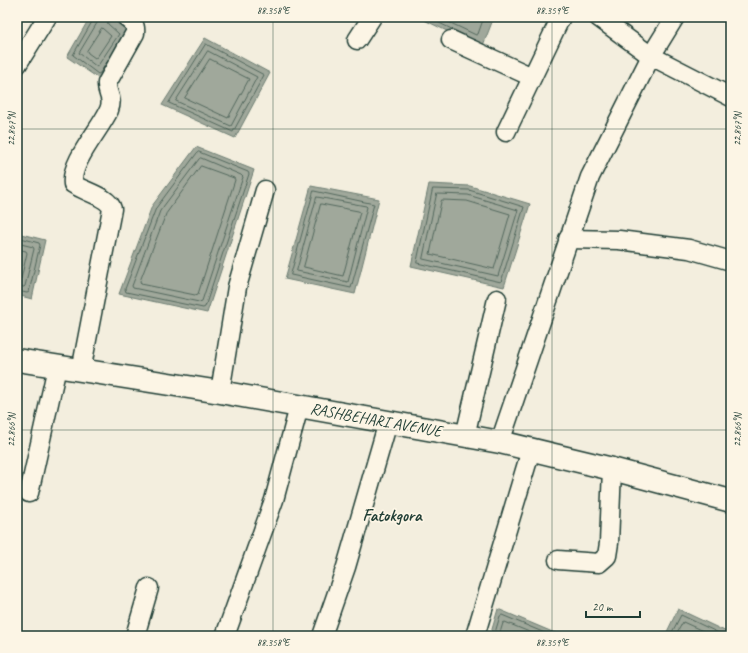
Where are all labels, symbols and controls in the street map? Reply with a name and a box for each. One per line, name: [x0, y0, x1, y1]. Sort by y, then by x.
text: 88.358°E: [257, 4, 291, 17]
text: 88.359°E: [536, 4, 570, 17]
text: 22.867°N: [5, 110, 18, 146]
text: 22.867°N: [731, 110, 744, 146]
street label: RASHBEHARI AVENUE: [309, 399, 446, 442]
text: 22.866°N: [5, 411, 18, 447]
text: 22.866°N: [731, 411, 744, 447]
district label: Fatokgora: [362, 505, 423, 526]
scale bar: [586, 593, 640, 619]
text: 20 m: [592, 599, 614, 615]
text: 88.358°E: [257, 636, 291, 649]
text: 88.359°E: [536, 636, 570, 649]

